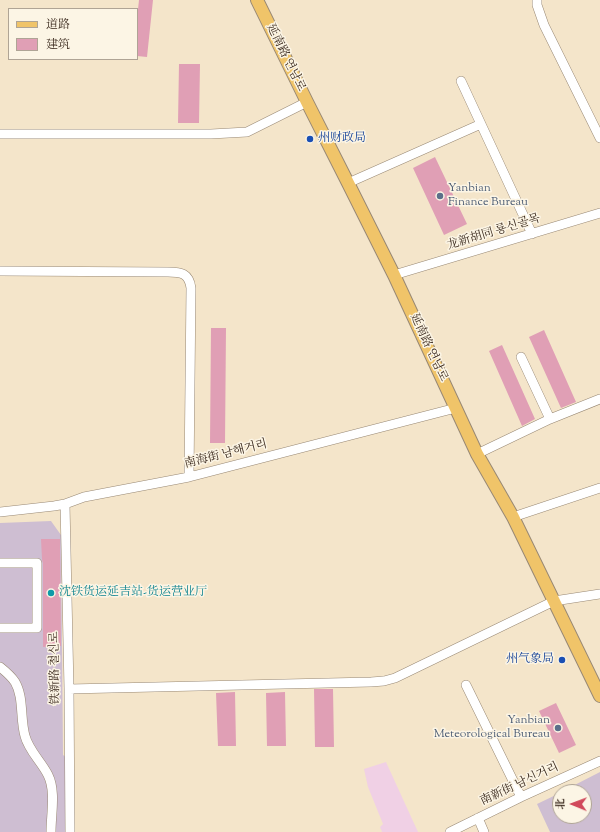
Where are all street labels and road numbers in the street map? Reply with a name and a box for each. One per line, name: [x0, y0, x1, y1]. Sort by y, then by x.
street label: 延南路 연남로: [262, 22, 308, 94]
street label: 龙新胡同 룡신골목: [446, 212, 542, 254]
street label: 延南路 연남로: [406, 312, 450, 384]
street label: 南海街 남해거리: [183, 438, 269, 472]
street label: 铁新路 철신로: [48, 631, 64, 705]
street label: 南新街 남신거리: [478, 761, 562, 809]

